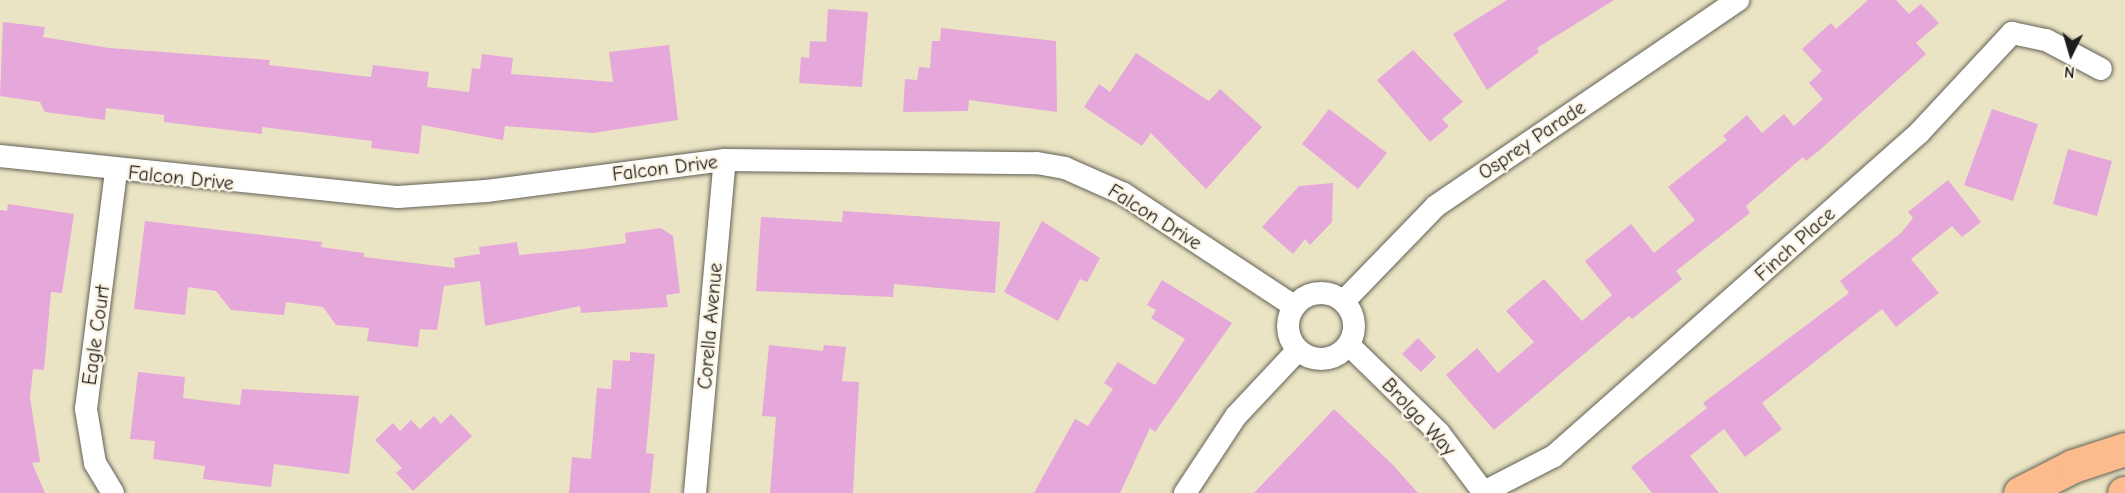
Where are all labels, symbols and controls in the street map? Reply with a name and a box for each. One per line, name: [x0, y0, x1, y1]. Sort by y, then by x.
north arrow: [2041, 24, 2101, 84]
text: N: [2063, 63, 2075, 81]
street label: Osprey Parade: [1474, 95, 1590, 185]
street label: Falcon Drive: [611, 150, 719, 186]
street label: Falcon Drive: [127, 161, 235, 195]
street label: Falcon Drive: [1104, 179, 1206, 255]
street label: Finch Place: [1750, 202, 1840, 286]
street label: Corella Avenue: [693, 262, 727, 390]
street label: Eagle Court: [77, 283, 115, 387]
street label: Brolga Way: [1377, 373, 1461, 461]

